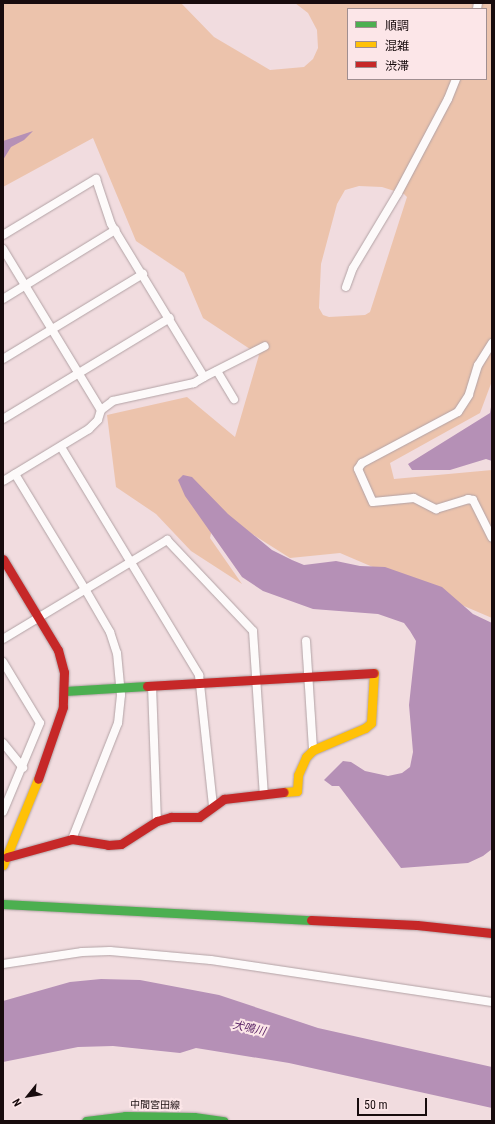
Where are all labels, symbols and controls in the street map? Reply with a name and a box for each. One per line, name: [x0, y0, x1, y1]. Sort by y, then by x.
legend: [347, 8, 487, 80]
text: 順調: [385, 19, 409, 33]
text: 混雑: [385, 39, 409, 53]
text: 渋滞: [385, 59, 409, 73]
water label: 犬鳴川: [231, 1019, 267, 1039]
north arrow: [8, 1076, 48, 1116]
scale bar: [359, 1090, 429, 1116]
text: N: [10, 1096, 24, 1108]
text: 50 m: [364, 1098, 388, 1112]
street label: 中間宮田線: [130, 1099, 180, 1111]

